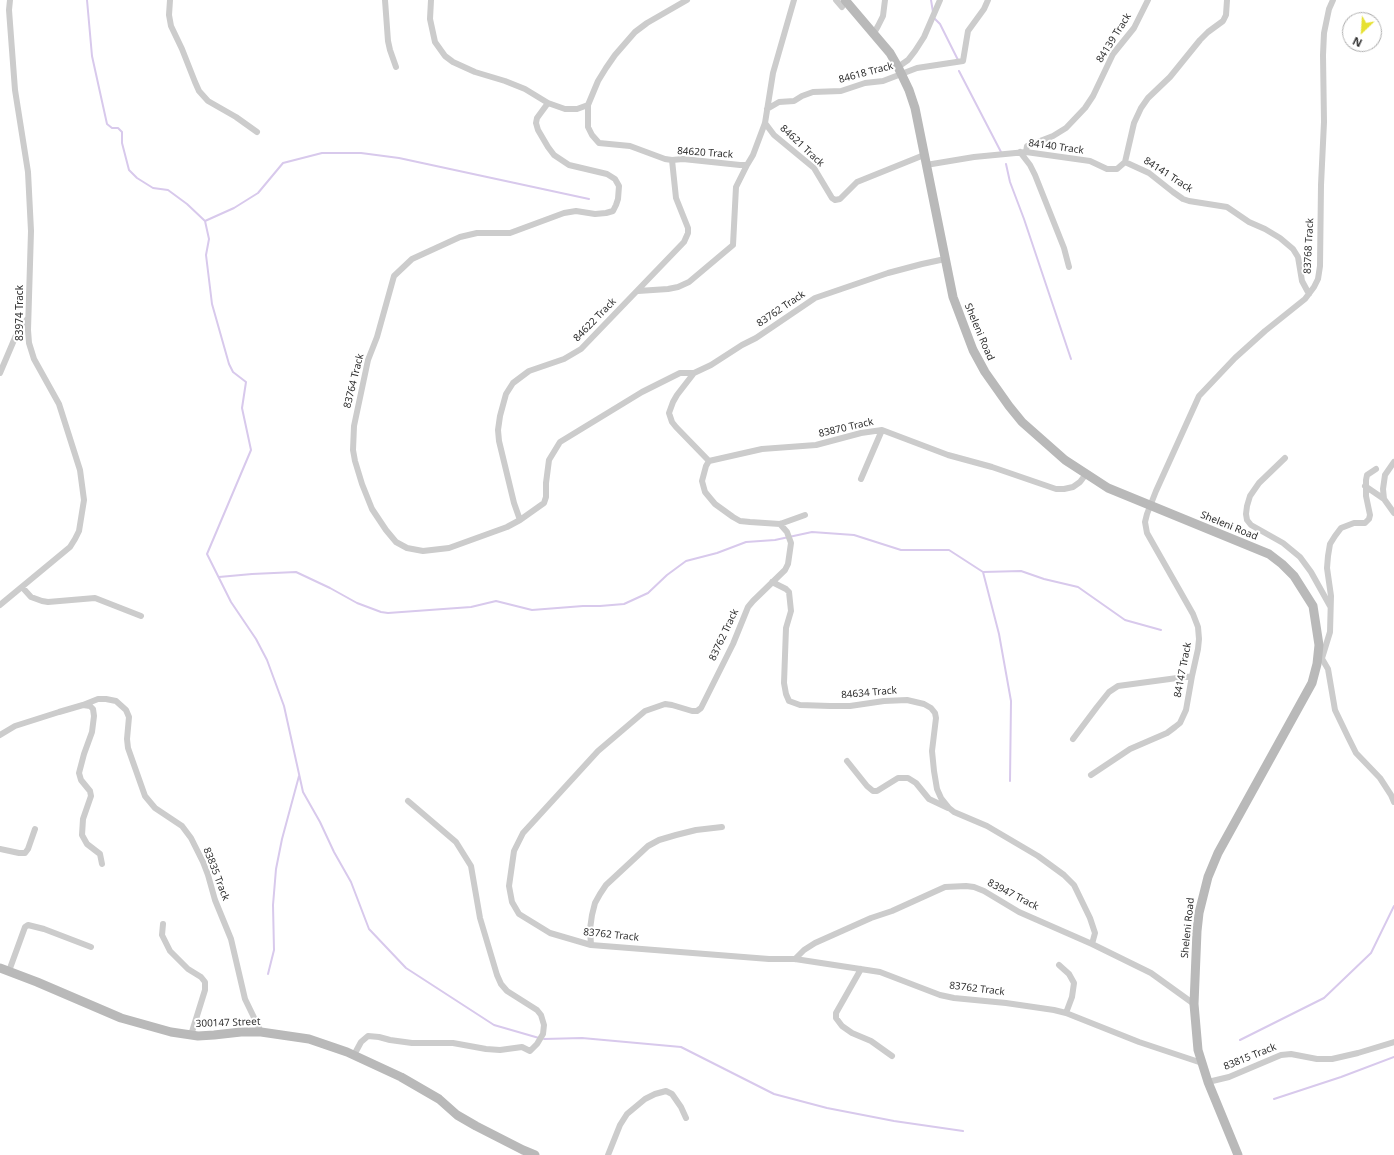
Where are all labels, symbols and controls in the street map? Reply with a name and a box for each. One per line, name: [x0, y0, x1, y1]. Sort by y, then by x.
street label: 84139 Track: [1094, 11, 1134, 65]
north arrow: [1342, 12, 1382, 52]
text: N: [1350, 34, 1364, 51]
street label: 84618 Track: [837, 60, 895, 86]
street label: 84621 Track: [777, 123, 827, 169]
street label: 84140 Track: [1027, 137, 1085, 157]
street label: 84620 Track: [677, 145, 733, 161]
street label: 84141 Track: [1141, 155, 1195, 195]
street label: 83768 Track: [1302, 218, 1316, 274]
street label: 83974 Track: [14, 285, 26, 341]
street label: 83762 Track: [754, 288, 808, 330]
street label: 84622 Track: [571, 296, 619, 344]
street label: Sheleni Road: [962, 302, 996, 362]
street label: 83764 Track: [341, 352, 367, 410]
street label: 83870 Track: [817, 416, 875, 440]
street label: Sheleni Road: [1199, 509, 1259, 543]
street label: 83762 Track: [707, 607, 741, 663]
street label: 84147 Track: [1172, 641, 1194, 699]
street label: 84634 Track: [841, 685, 897, 701]
street label: 83835 Track: [200, 846, 232, 902]
street label: 83947 Track: [985, 877, 1041, 913]
street label: Sheleni Road: [1179, 897, 1197, 959]
street label: 83762 Track: [583, 926, 639, 944]
street label: 83762 Track: [949, 980, 1005, 998]
street label: 300147 Street: [195, 1016, 261, 1030]
street label: 83815 Track: [1222, 1041, 1278, 1073]

